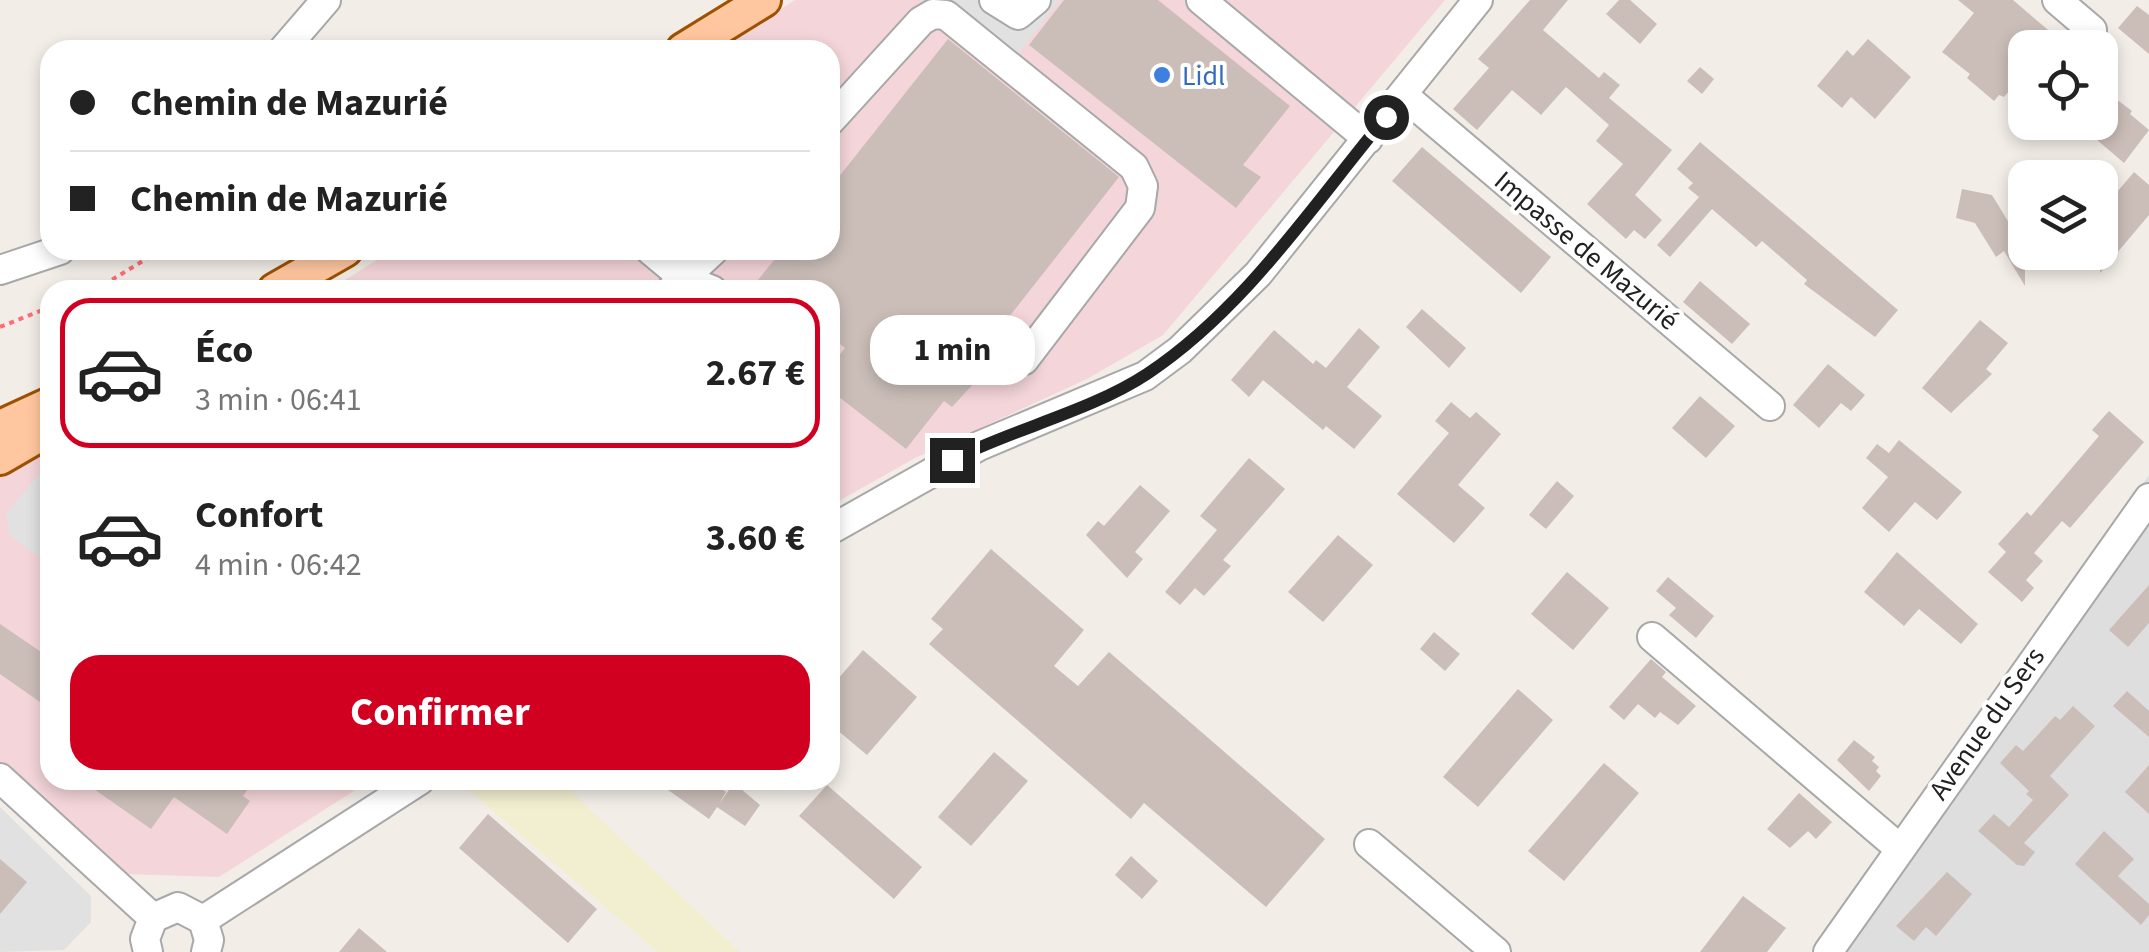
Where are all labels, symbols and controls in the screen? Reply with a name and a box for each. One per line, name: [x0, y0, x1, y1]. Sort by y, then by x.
map controls: [2008, 30, 2118, 270]
button: locate: [2008, 30, 2118, 140]
place label: Lidl: [1182, 56, 1225, 96]
marker: Lidl: [1151, 64, 1173, 86]
text: Chemin de Mazurié: [130, 76, 448, 130]
route start: [1364, 95, 1409, 140]
button: layers: [2008, 160, 2118, 270]
street label: Impasse de Mazurié: [1486, 162, 1687, 340]
text: Chemin de Mazurié: [130, 172, 448, 226]
callout: 1 min: [870, 315, 1034, 385]
text: Éco: [195, 323, 253, 377]
text: 1 min: [914, 327, 991, 373]
icon: car: [75, 328, 165, 418]
text: 2.67 €: [706, 346, 805, 400]
text: 3 min · 06:41: [195, 377, 362, 423]
route end: [930, 438, 975, 483]
text: Confort: [195, 488, 323, 542]
icon: car: [75, 493, 165, 583]
text: 3.60 €: [706, 511, 805, 565]
text: 4 min · 06:42: [195, 542, 362, 588]
street label: Avenue du Sers: [1919, 639, 2054, 808]
button: Confirmer: [70, 655, 810, 770]

